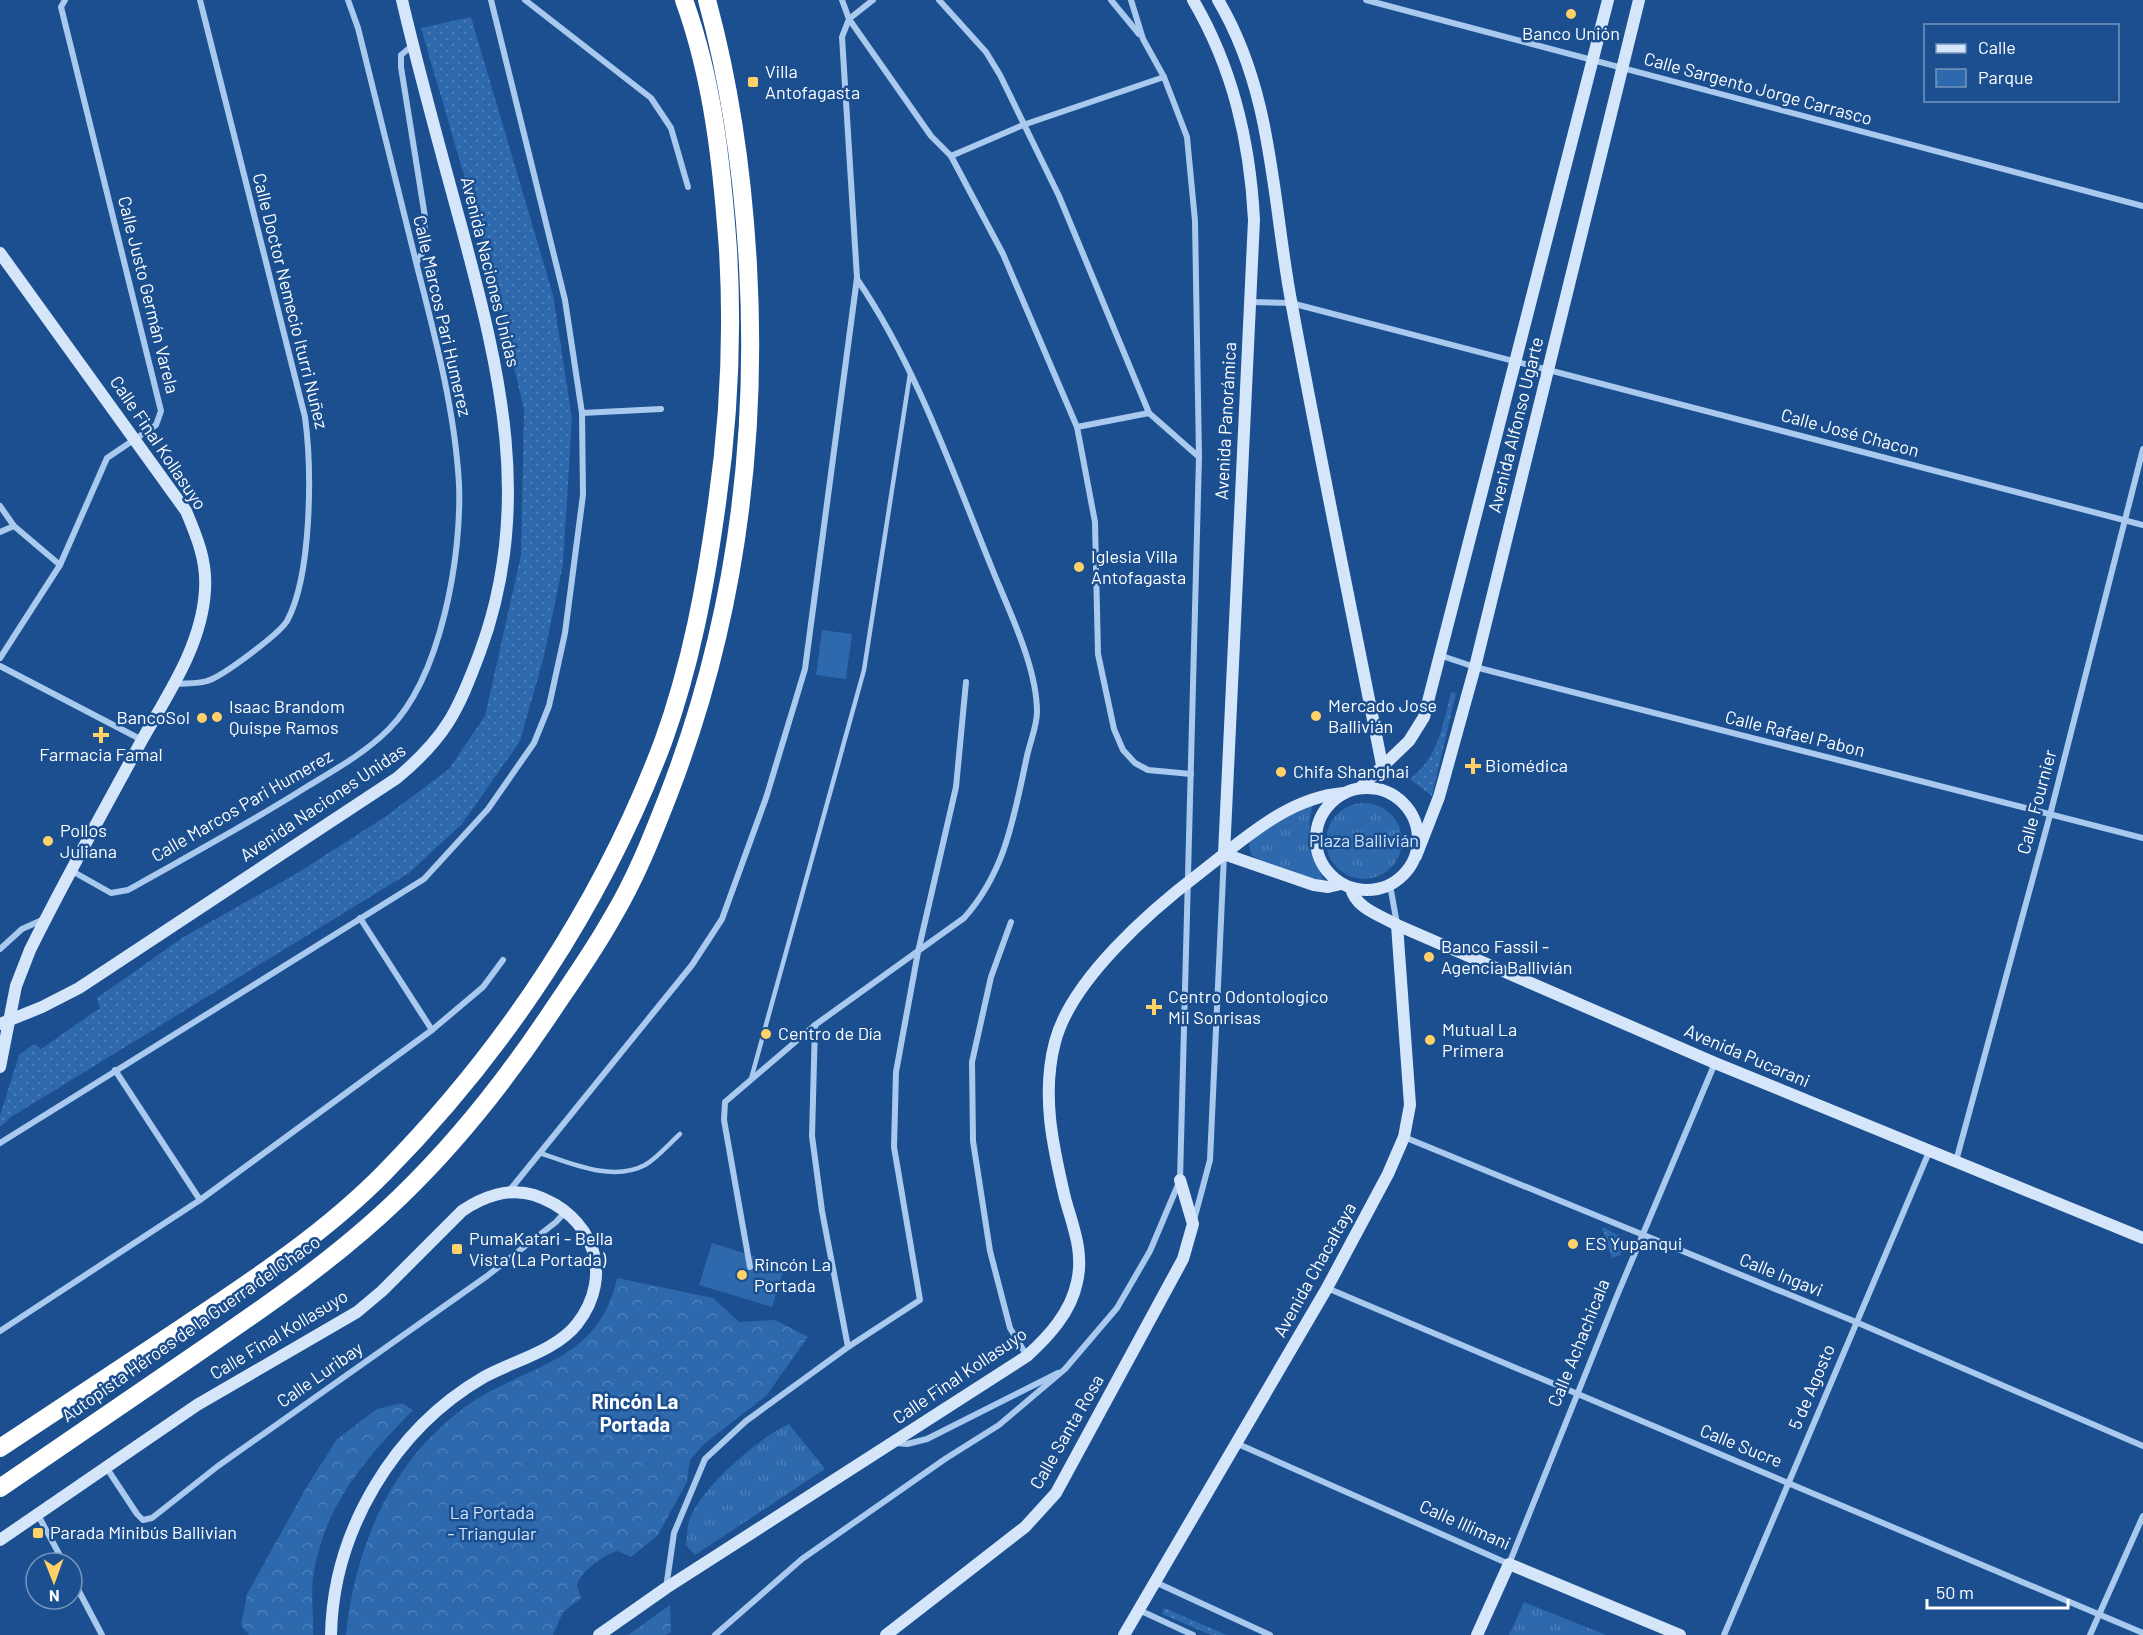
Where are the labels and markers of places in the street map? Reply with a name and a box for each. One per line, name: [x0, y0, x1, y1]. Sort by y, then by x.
marker: Banco Unión: [1564, 7, 1578, 21]
place label: Banco Unión: [1522, 22, 1620, 44]
place label: Villa Antofagasta: [765, 60, 860, 103]
marker: Villa Antofagasta: [746, 75, 760, 89]
place label: Iglesia Villa Antofagasta: [1091, 545, 1186, 588]
marker: Iglesia Villa Antofagasta: [1072, 560, 1086, 574]
place label: Mercado Jose Ballivián: [1328, 694, 1437, 737]
place label: Isaac Brandom Quispe Ramos: [229, 695, 345, 738]
place label: BancoSol: [116, 706, 190, 728]
marker: Mercado Jose Ballivián: [1309, 709, 1323, 723]
marker: Isaac Brandom Quispe Ramos: [210, 710, 224, 724]
marker: BancoSol: [195, 711, 209, 725]
marker: Farmacia Famal: [94, 728, 108, 742]
place label: Farmacia Famal: [39, 743, 163, 765]
place label: Biomédica: [1485, 754, 1568, 776]
marker: Biomédica: [1466, 759, 1480, 773]
place label: Chifa Shanghai: [1293, 760, 1409, 782]
marker: Chifa Shanghai: [1274, 765, 1288, 779]
place label: Pollos Juliana: [60, 819, 117, 862]
marker: Pollos Juliana: [41, 834, 55, 848]
place label: Banco Fassil - Agencia Ballivián: [1441, 935, 1572, 978]
marker: Banco Fassil - Agencia Ballivián: [1422, 950, 1436, 964]
place label: Centro Odontologico Mil Sonrisas: [1168, 985, 1329, 1028]
marker: Centro Odontologico Mil Sonrisas: [1145, 998, 1163, 1016]
place label: Mutual La Primera: [1442, 1018, 1517, 1061]
place label: Centro de Día: [778, 1022, 882, 1044]
marker: Centro de Día: [759, 1027, 773, 1041]
marker: Mutual La Primera: [1423, 1033, 1437, 1047]
place label: PumaKatari - Bella Vista (La Portada): [469, 1227, 613, 1270]
place label: ES Yupanqui: [1585, 1232, 1682, 1254]
marker: ES Yupanqui: [1566, 1237, 1580, 1251]
marker: PumaKatari - Bella Vista (La Portada): [450, 1242, 464, 1256]
place label: Rincón La Portada: [754, 1253, 831, 1296]
marker: Rincón La Portada: [735, 1268, 749, 1282]
place label: Parada Minibús Ballivian: [50, 1521, 237, 1543]
marker: Parada Minibús Ballivian: [31, 1526, 45, 1540]

